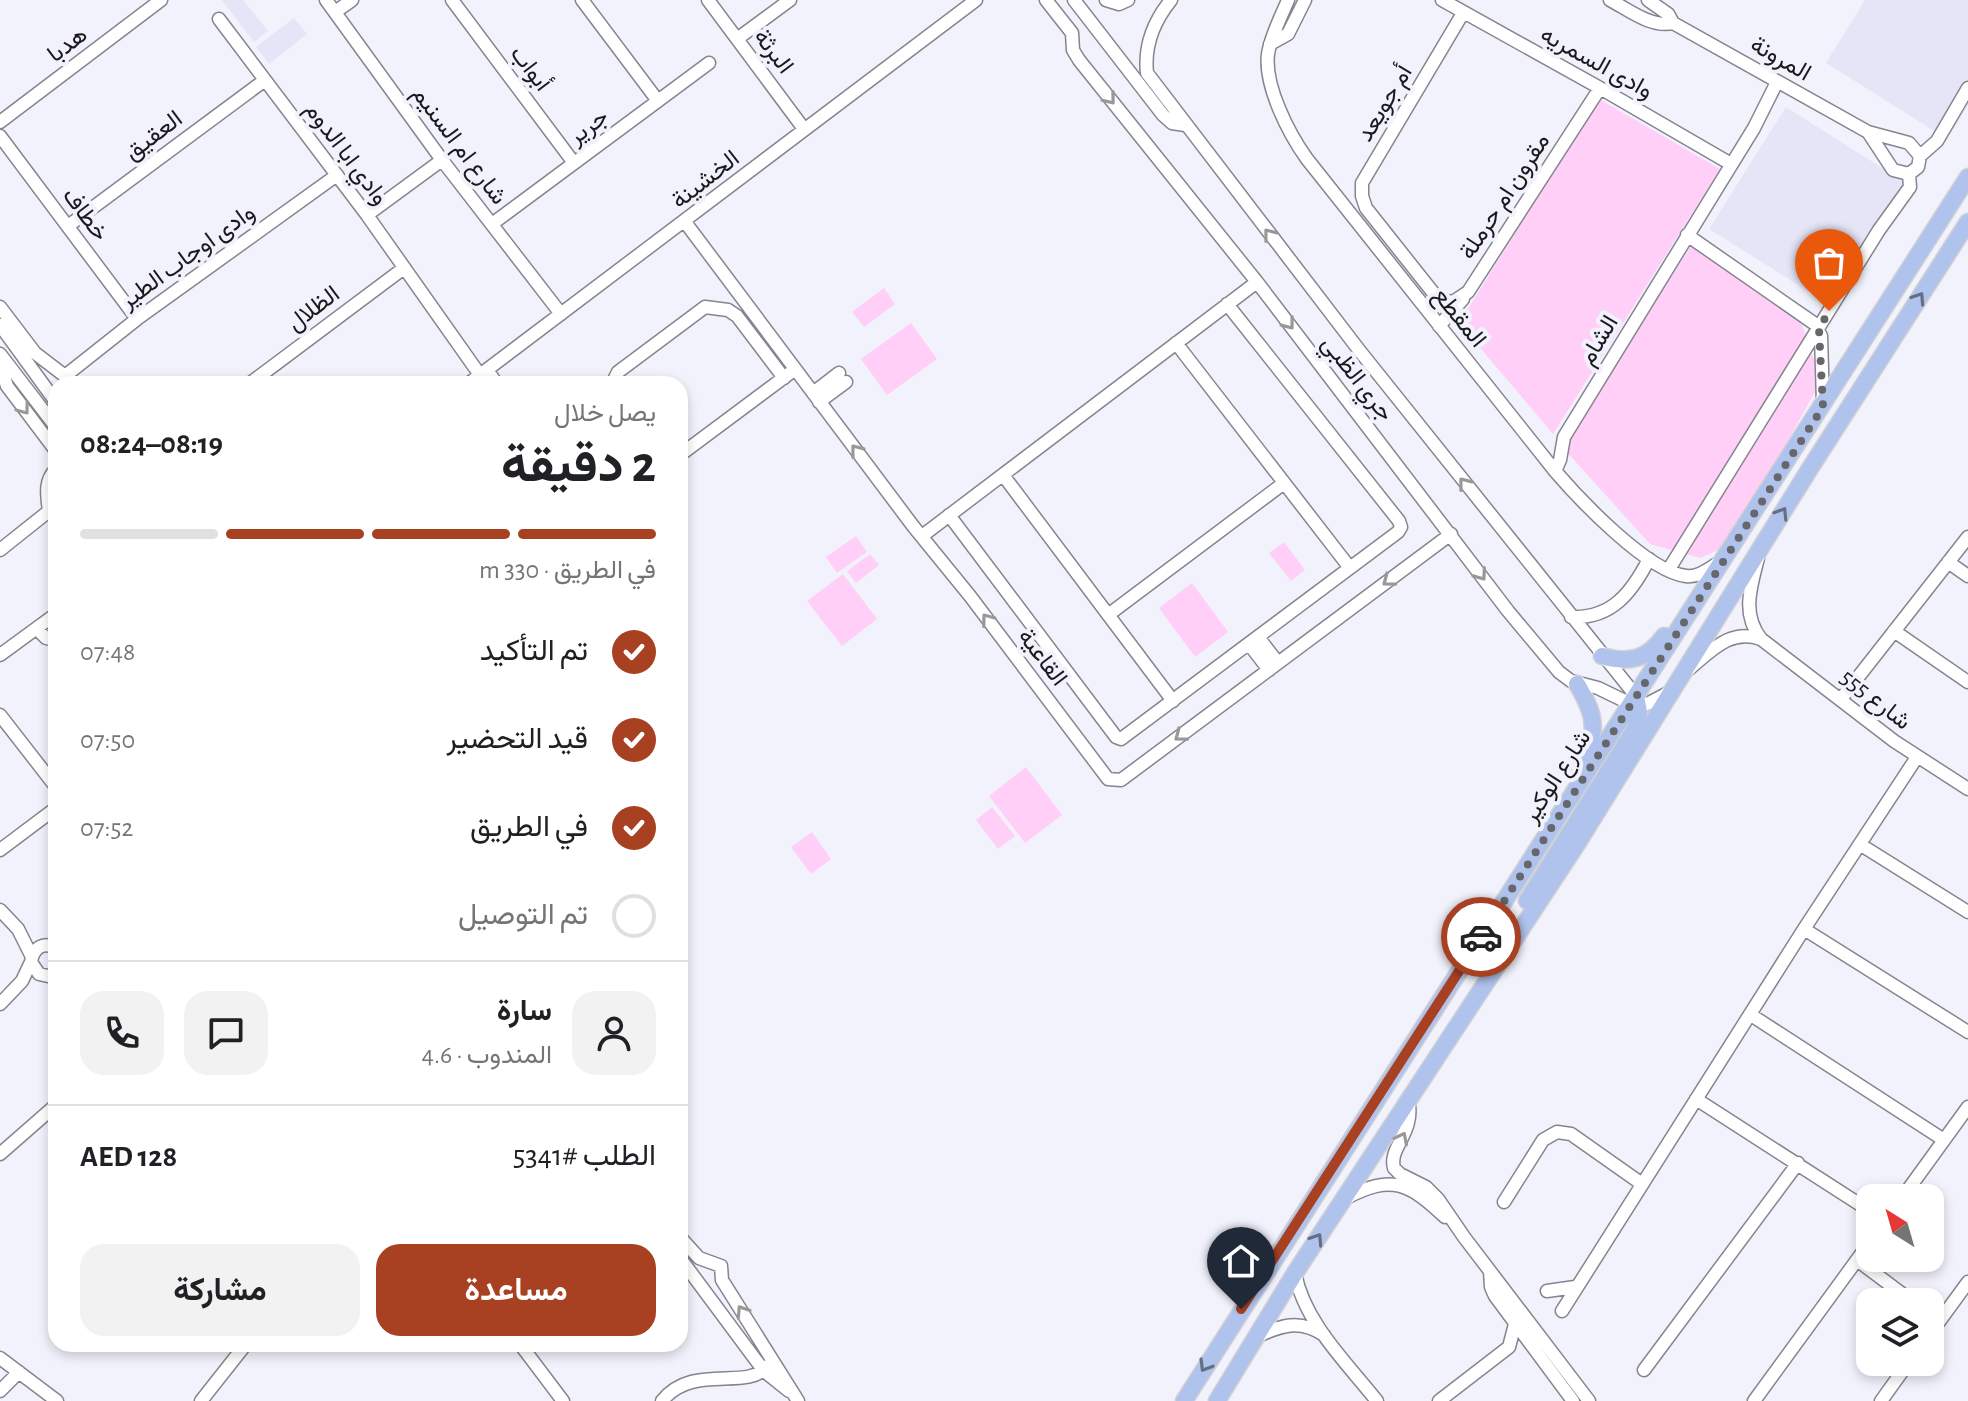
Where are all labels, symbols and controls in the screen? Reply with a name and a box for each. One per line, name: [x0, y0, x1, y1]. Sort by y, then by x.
street label: هدبا: [43, 22, 93, 68]
street label: وادى السمريه: [1535, 22, 1657, 105]
street label: البرثة: [747, 25, 797, 80]
street label: المرونة: [1745, 32, 1815, 87]
street label: أبواب: [504, 40, 557, 97]
street label: أم جويعد: [1350, 59, 1420, 147]
street label: شارع ام السنيم: [405, 82, 511, 211]
one-way arrow: [1100, 90, 1115, 104]
street label: وادي ابا الدوم: [295, 98, 392, 213]
street label: جرير: [563, 104, 614, 151]
street label: العقيق: [120, 107, 188, 166]
street label: مقرون ام حرملة: [1455, 129, 1557, 265]
street label: الخشينة: [667, 146, 744, 214]
street label: خطاف: [58, 184, 113, 246]
street label: وادى اوجاب الطير: [115, 200, 260, 316]
one-way arrow: [1265, 228, 1279, 243]
pin: [1795, 229, 1863, 311]
icon: bag: [1807, 241, 1851, 285]
street label: الظلال: [283, 282, 345, 337]
street label: المقطع: [1425, 283, 1490, 354]
one-way arrow: [1909, 292, 1924, 307]
street label: الشام: [1575, 311, 1625, 371]
one-way arrow: [1280, 315, 1294, 330]
street label: جري الظبي: [1312, 331, 1398, 430]
one-way arrow: [14, 400, 29, 414]
text: يصل خلال: [554, 400, 656, 426]
text: 08:19–08:24: [80, 429, 223, 459]
text: 2 دقيقة: [501, 439, 656, 491]
one-way arrow: [852, 444, 866, 459]
one-way arrow: [1460, 477, 1474, 492]
one-way arrow: [1772, 507, 1788, 522]
text: في الطريق · 330 m: [479, 557, 656, 583]
one-way arrow: [1471, 566, 1486, 581]
one-way arrow: [1383, 571, 1397, 585]
one-way arrow: [982, 613, 997, 628]
street label: القاعية: [1012, 625, 1071, 691]
icon: check: [612, 630, 656, 674]
text: تم التأكيد: [480, 636, 588, 666]
text: 07:48: [80, 639, 135, 665]
street label: شارع 555: [1834, 665, 1915, 737]
icon: check: [612, 718, 656, 762]
text: قيد التحضير: [446, 724, 588, 754]
street label: شارع الوكير: [1518, 726, 1598, 830]
text: 07:50: [80, 727, 135, 753]
one-way arrow: [1174, 727, 1189, 741]
icon: check: [612, 806, 656, 850]
text: في الطريق: [470, 812, 588, 842]
text: 07:52: [80, 815, 133, 841]
courier: [1441, 897, 1521, 977]
text: تم التوصيل: [458, 900, 588, 930]
icon: car: [1459, 915, 1503, 959]
button: phone: [80, 991, 164, 1075]
button: chat: [184, 991, 268, 1075]
button: person: [572, 991, 656, 1075]
text: سارة: [497, 996, 552, 1026]
text: المندوب · 4.6: [421, 1042, 552, 1068]
one-way arrow: [1393, 1131, 1408, 1146]
text: الطلب #5341: [513, 1141, 656, 1171]
text: AED 128: [80, 1142, 177, 1172]
north arrow: [1856, 1184, 1944, 1272]
map controls: [1856, 1184, 1944, 1376]
pin: [1207, 1227, 1275, 1309]
one-way arrow: [1307, 1233, 1322, 1248]
icon: home: [1219, 1239, 1263, 1283]
button: مشاركة: [80, 1244, 360, 1336]
button: مساعدة: [376, 1244, 656, 1336]
button: layers: [1856, 1288, 1944, 1376]
one-way arrow: [737, 1305, 752, 1320]
one-way arrow: [1199, 1357, 1214, 1372]

